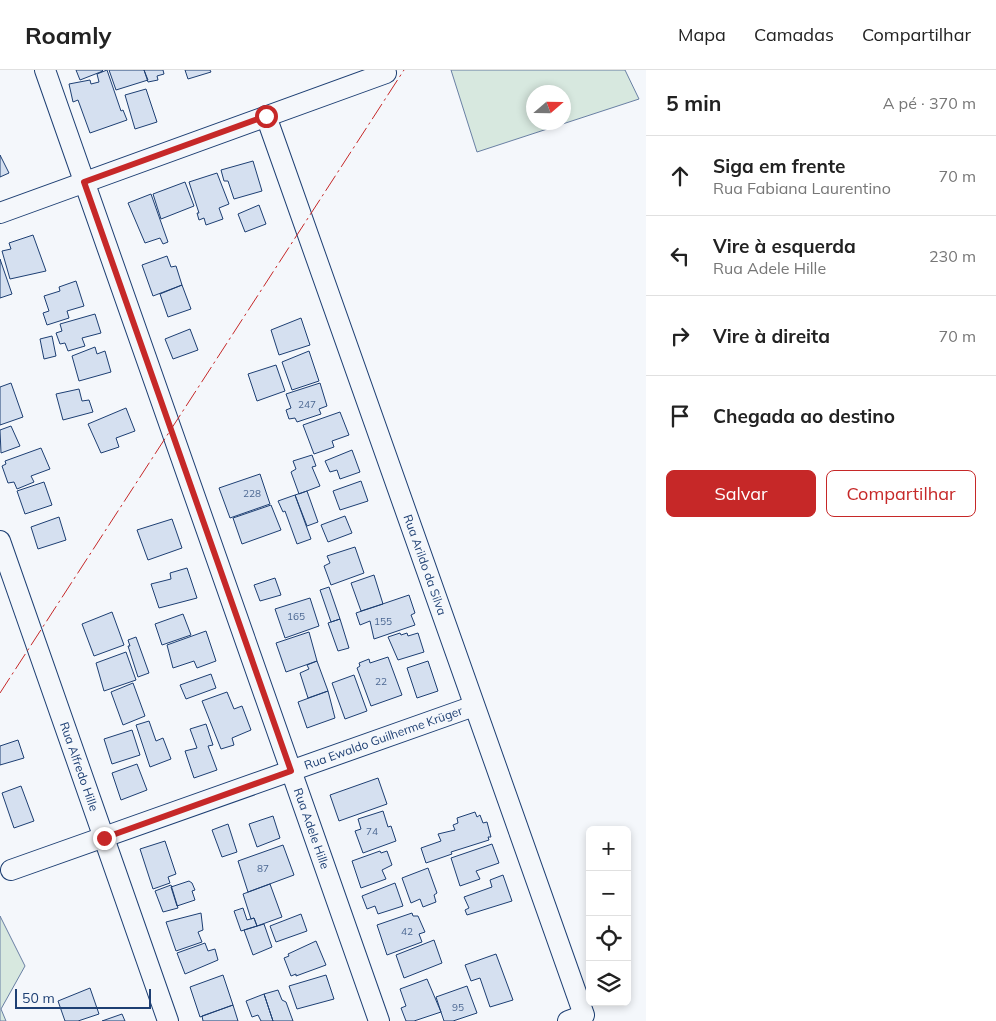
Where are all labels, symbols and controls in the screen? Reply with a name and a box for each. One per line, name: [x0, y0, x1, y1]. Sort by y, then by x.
text: Roamly: [25, 20, 112, 50]
text: Mapa: [678, 23, 726, 46]
text: Camadas: [754, 23, 834, 46]
text: Compartilhar: [862, 23, 971, 46]
north arrow: [526, 85, 571, 130]
text: 5 min: [666, 90, 721, 116]
text: A pé · 370 m: [883, 93, 976, 113]
route start: [255, 105, 278, 128]
text: Siga em frente: [713, 154, 845, 178]
icon: ahead: [666, 162, 694, 190]
text: 70 m: [939, 166, 976, 186]
text: Rua Fabiana Laurentino: [713, 178, 891, 198]
text: Vire à esquerda: [713, 234, 856, 258]
icon: left: [666, 242, 694, 270]
text: 230 m: [929, 246, 976, 266]
text: Rua Adele Hille: [713, 258, 826, 278]
icon: right: [666, 322, 694, 350]
text: Vire à direita: [713, 324, 830, 348]
text: 70 m: [939, 326, 976, 346]
house number: 247: [298, 398, 316, 411]
icon: arrive: [666, 402, 694, 430]
text: Chegada ao destino: [713, 404, 895, 428]
button: Salvar: [666, 470, 816, 517]
button: Compartilhar: [826, 470, 976, 517]
house number: 228: [243, 487, 261, 500]
street label: Rua Arildo da Silva: [400, 512, 450, 617]
house number: 165: [287, 610, 305, 623]
house number: 155: [374, 615, 392, 628]
house number: 22: [375, 675, 387, 688]
street label: Rua Ewaldo Guilherme Krüger: [302, 703, 465, 773]
street label: Rua Alfredo Hille: [57, 720, 102, 813]
street label: Rua Adele Hille: [291, 786, 333, 871]
house number: 74: [366, 825, 378, 838]
map controls: [586, 826, 631, 1006]
button: +: [586, 826, 631, 871]
route end: [93, 827, 116, 850]
house number: 87: [257, 862, 269, 875]
button: −: [586, 871, 631, 916]
button: locate: [586, 916, 631, 961]
house number: 42: [401, 925, 413, 938]
button: layers: [586, 961, 631, 1006]
scale bar: [15, 986, 151, 1009]
text: 50 m: [22, 989, 55, 1007]
house number: 95: [452, 1001, 464, 1014]

